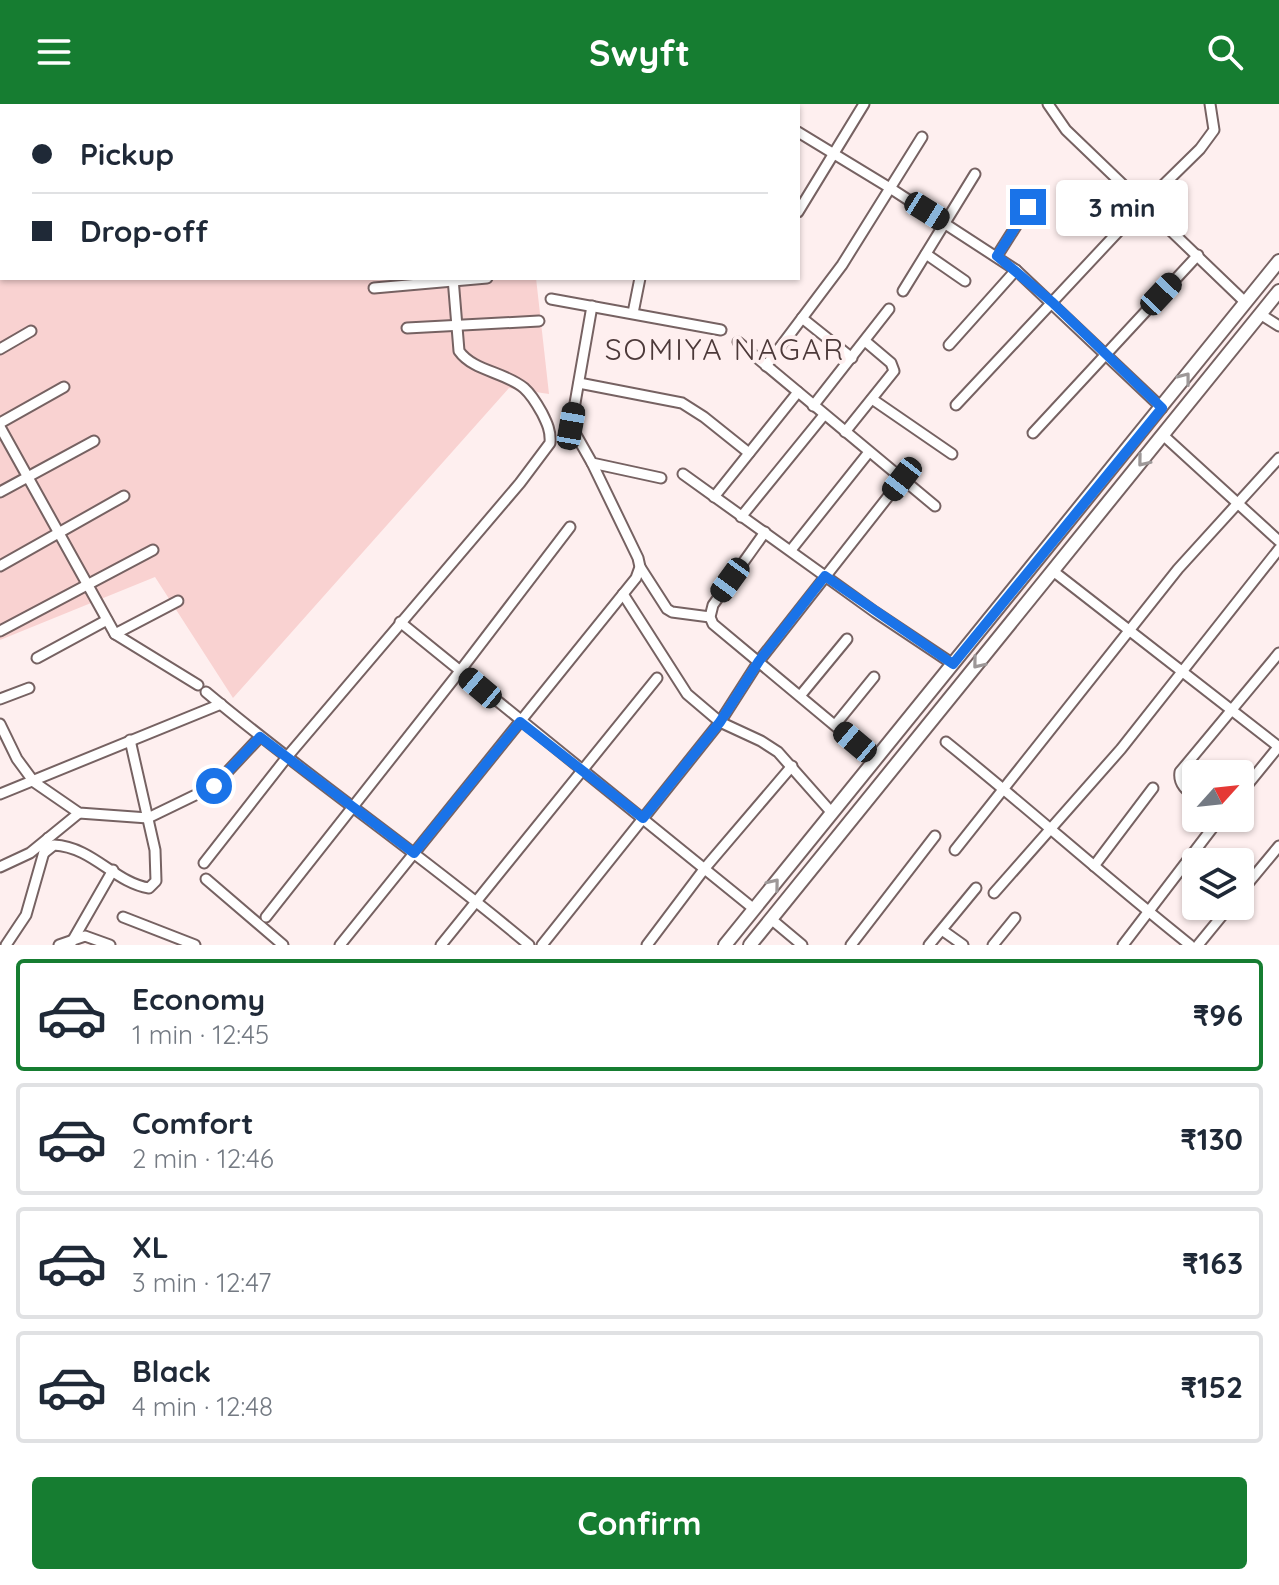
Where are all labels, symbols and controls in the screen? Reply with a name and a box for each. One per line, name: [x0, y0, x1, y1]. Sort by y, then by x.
icon: menu: [32, 30, 76, 74]
text: Swyft: [589, 30, 690, 75]
icon: search: [1203, 30, 1247, 74]
text: Pickup: [80, 135, 174, 173]
callout: 3 min: [1056, 179, 1188, 235]
car: [900, 188, 954, 234]
route end: [1010, 189, 1046, 225]
text: 3 min: [1089, 191, 1155, 224]
text: Drop-off: [80, 212, 208, 250]
car: [1136, 268, 1186, 320]
district label: SOMIYA NAGAR: [605, 330, 845, 368]
one-way arrow: [1175, 373, 1190, 387]
car: [555, 400, 587, 452]
one-way arrow: [1138, 452, 1153, 466]
car: [878, 453, 926, 505]
car: [706, 554, 754, 606]
one-way arrow: [974, 653, 988, 668]
car: [454, 663, 506, 713]
car: [829, 717, 881, 767]
north arrow: [1182, 760, 1254, 832]
map controls: [1182, 760, 1254, 920]
route start: [196, 768, 232, 804]
button: layers: [1182, 848, 1254, 920]
one-way arrow: [764, 879, 779, 894]
icon: car: [36, 979, 108, 1051]
text: Economy: [132, 980, 265, 1018]
text: ₹96: [1193, 996, 1243, 1034]
text: 1 min · 12:45: [132, 1018, 269, 1051]
icon: car: [36, 1103, 108, 1175]
text: Comfort: [132, 1104, 253, 1142]
text: ₹130: [1180, 1120, 1243, 1158]
text: 2 min · 12:46: [132, 1142, 274, 1175]
icon: car: [36, 1227, 108, 1299]
text: XL: [132, 1228, 169, 1266]
text: ₹163: [1182, 1244, 1243, 1282]
text: 3 min · 12:47: [132, 1266, 271, 1299]
icon: car: [36, 1351, 108, 1423]
text: Black: [132, 1352, 211, 1390]
text: ₹152: [1180, 1368, 1243, 1406]
text: 4 min · 12:48: [132, 1390, 273, 1423]
button: Confirm: [32, 1477, 1247, 1569]

